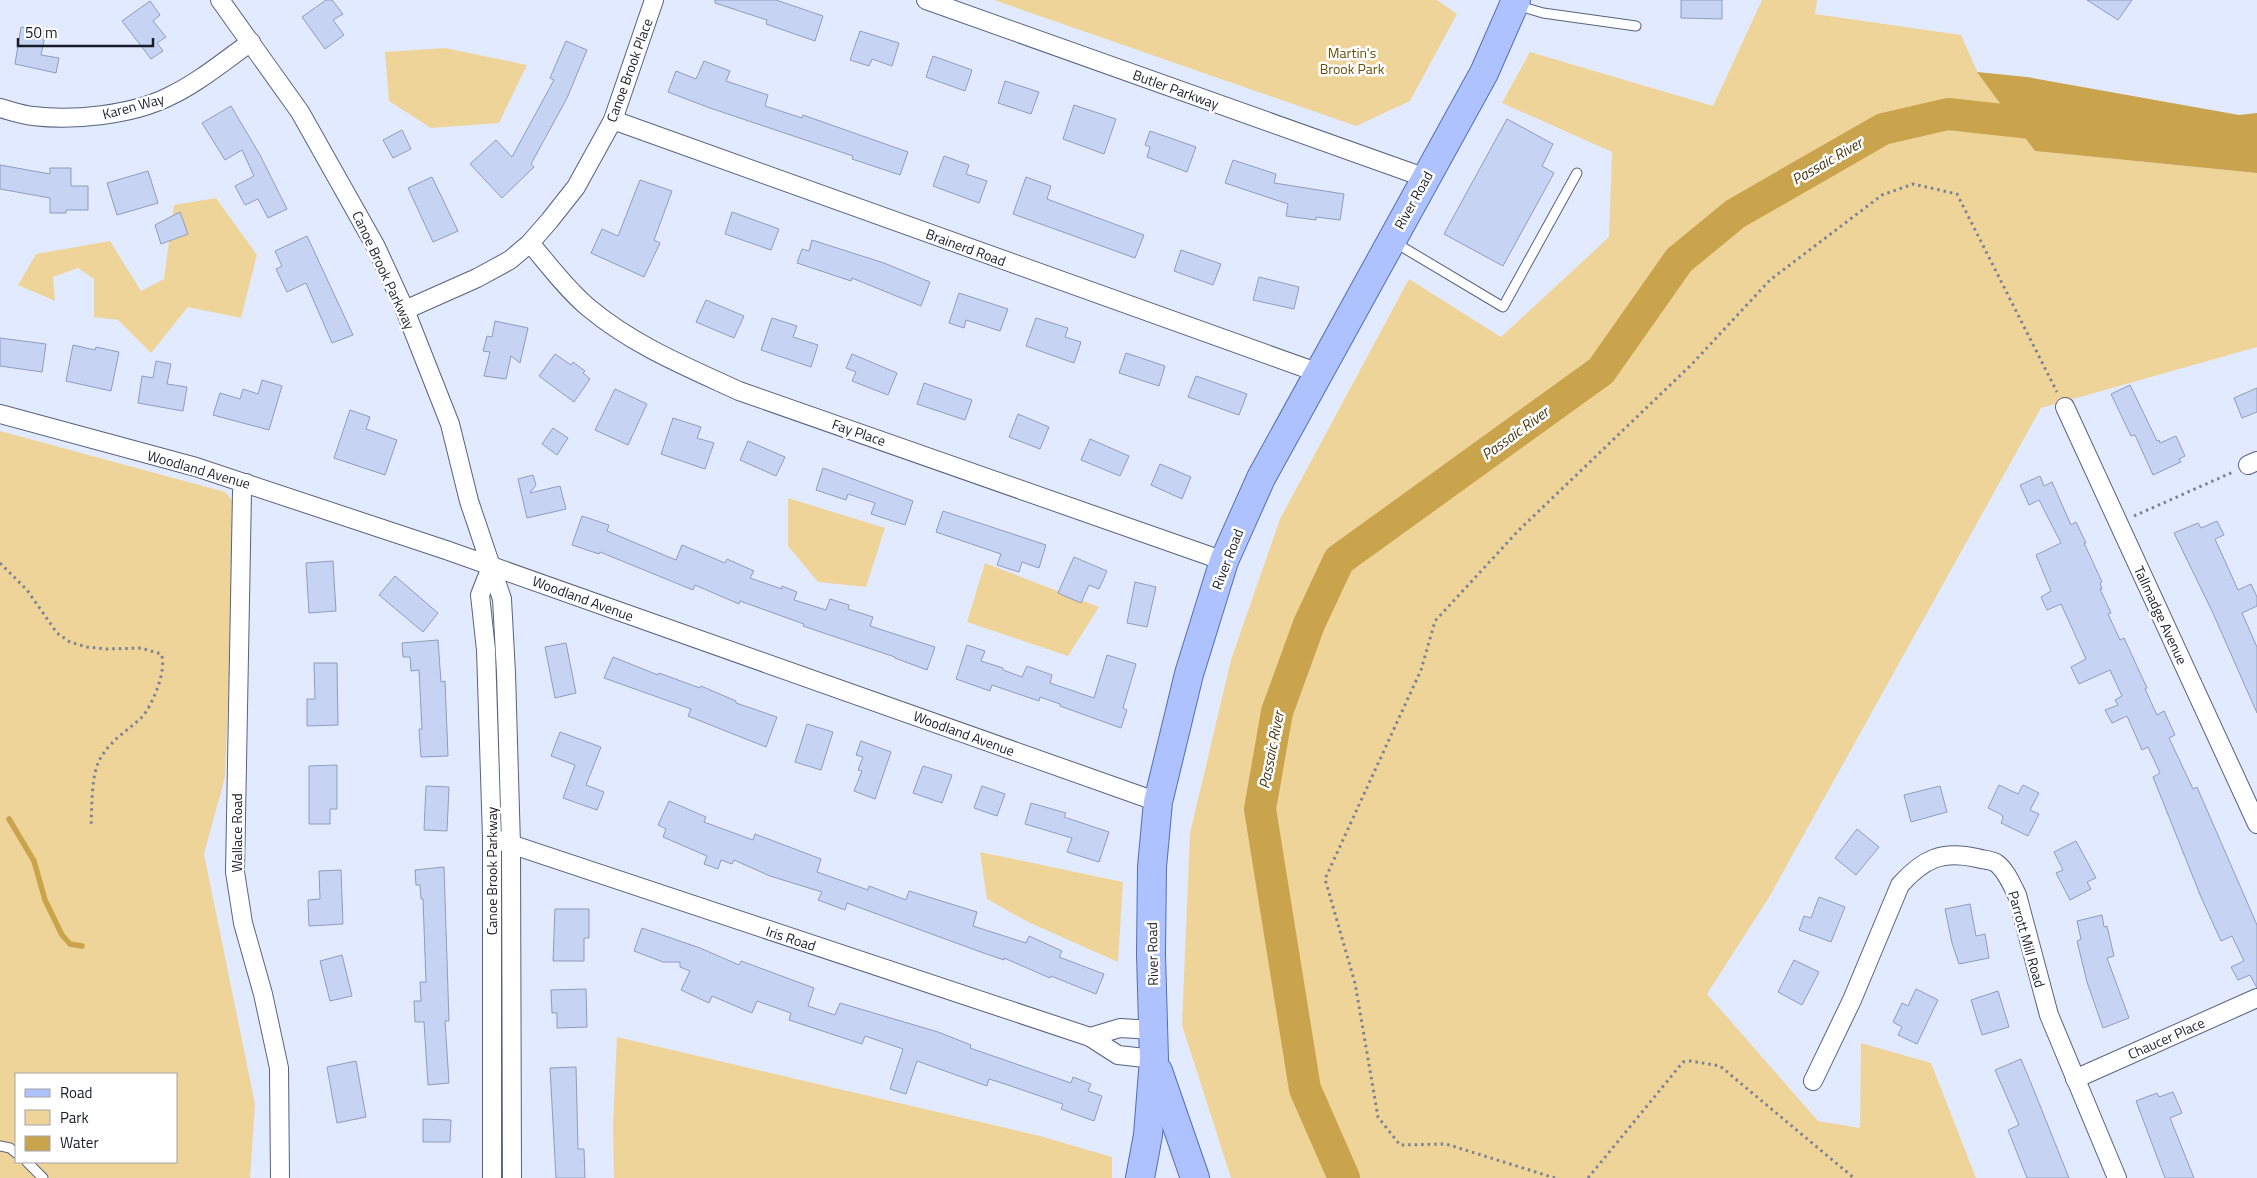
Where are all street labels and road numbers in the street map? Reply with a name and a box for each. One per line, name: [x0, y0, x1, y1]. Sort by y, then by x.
street label: Canoe Brook Place: [600, 15, 658, 125]
street label: Butler Parkway: [1130, 64, 1222, 114]
street label: Karen Way: [100, 88, 166, 124]
street label: River Road: [1388, 167, 1438, 233]
street label: Canoe Brook Parkway: [347, 207, 421, 333]
street label: Brainerd Road: [923, 223, 1009, 271]
street label: Fay Place: [829, 413, 889, 451]
street label: Woodland Avenue: [145, 444, 253, 494]
street label: River Road: [1206, 526, 1248, 592]
street label: Tallmadge Avenue: [2129, 562, 2193, 668]
street label: Woodland Avenue: [529, 570, 637, 626]
street label: Woodland Avenue: [910, 705, 1018, 761]
street label: Wallace Road: [226, 793, 247, 873]
street label: Canoe Brook Parkway: [481, 806, 502, 935]
street label: Parrott Mill Road: [2003, 888, 2051, 990]
street label: Iris Road: [763, 920, 819, 956]
street label: River Road: [1141, 922, 1163, 986]
street label: Chaucer Place: [2124, 1012, 2208, 1064]

